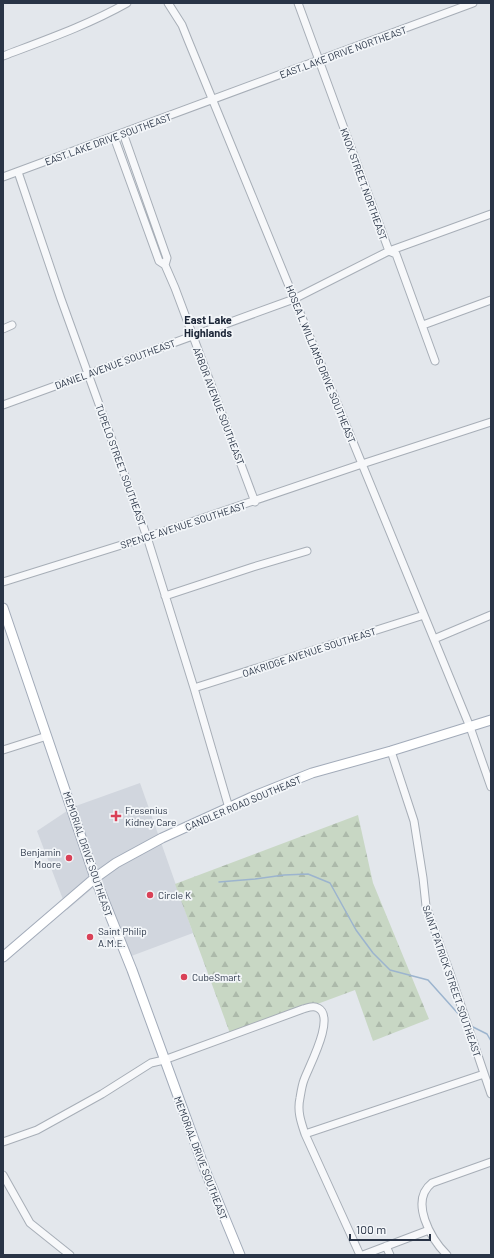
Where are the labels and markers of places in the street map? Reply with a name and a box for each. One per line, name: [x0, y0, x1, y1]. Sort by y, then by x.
place label: Fresenius Kidney Care: [125, 804, 176, 828]
marker: Fresenius Kidney Care: [110, 810, 122, 822]
place label: Benjamin Moore: [20, 846, 61, 870]
marker: Benjamin Moore: [64, 853, 74, 863]
place label: Circle K: [158, 889, 191, 901]
marker: Circle K: [145, 890, 155, 900]
place label: Saint Philip A.M.E.: [98, 925, 147, 949]
marker: Saint Philip A.M.E.: [85, 932, 95, 942]
place label: CubeSmart: [192, 971, 241, 983]
marker: CubeSmart: [179, 972, 189, 982]

